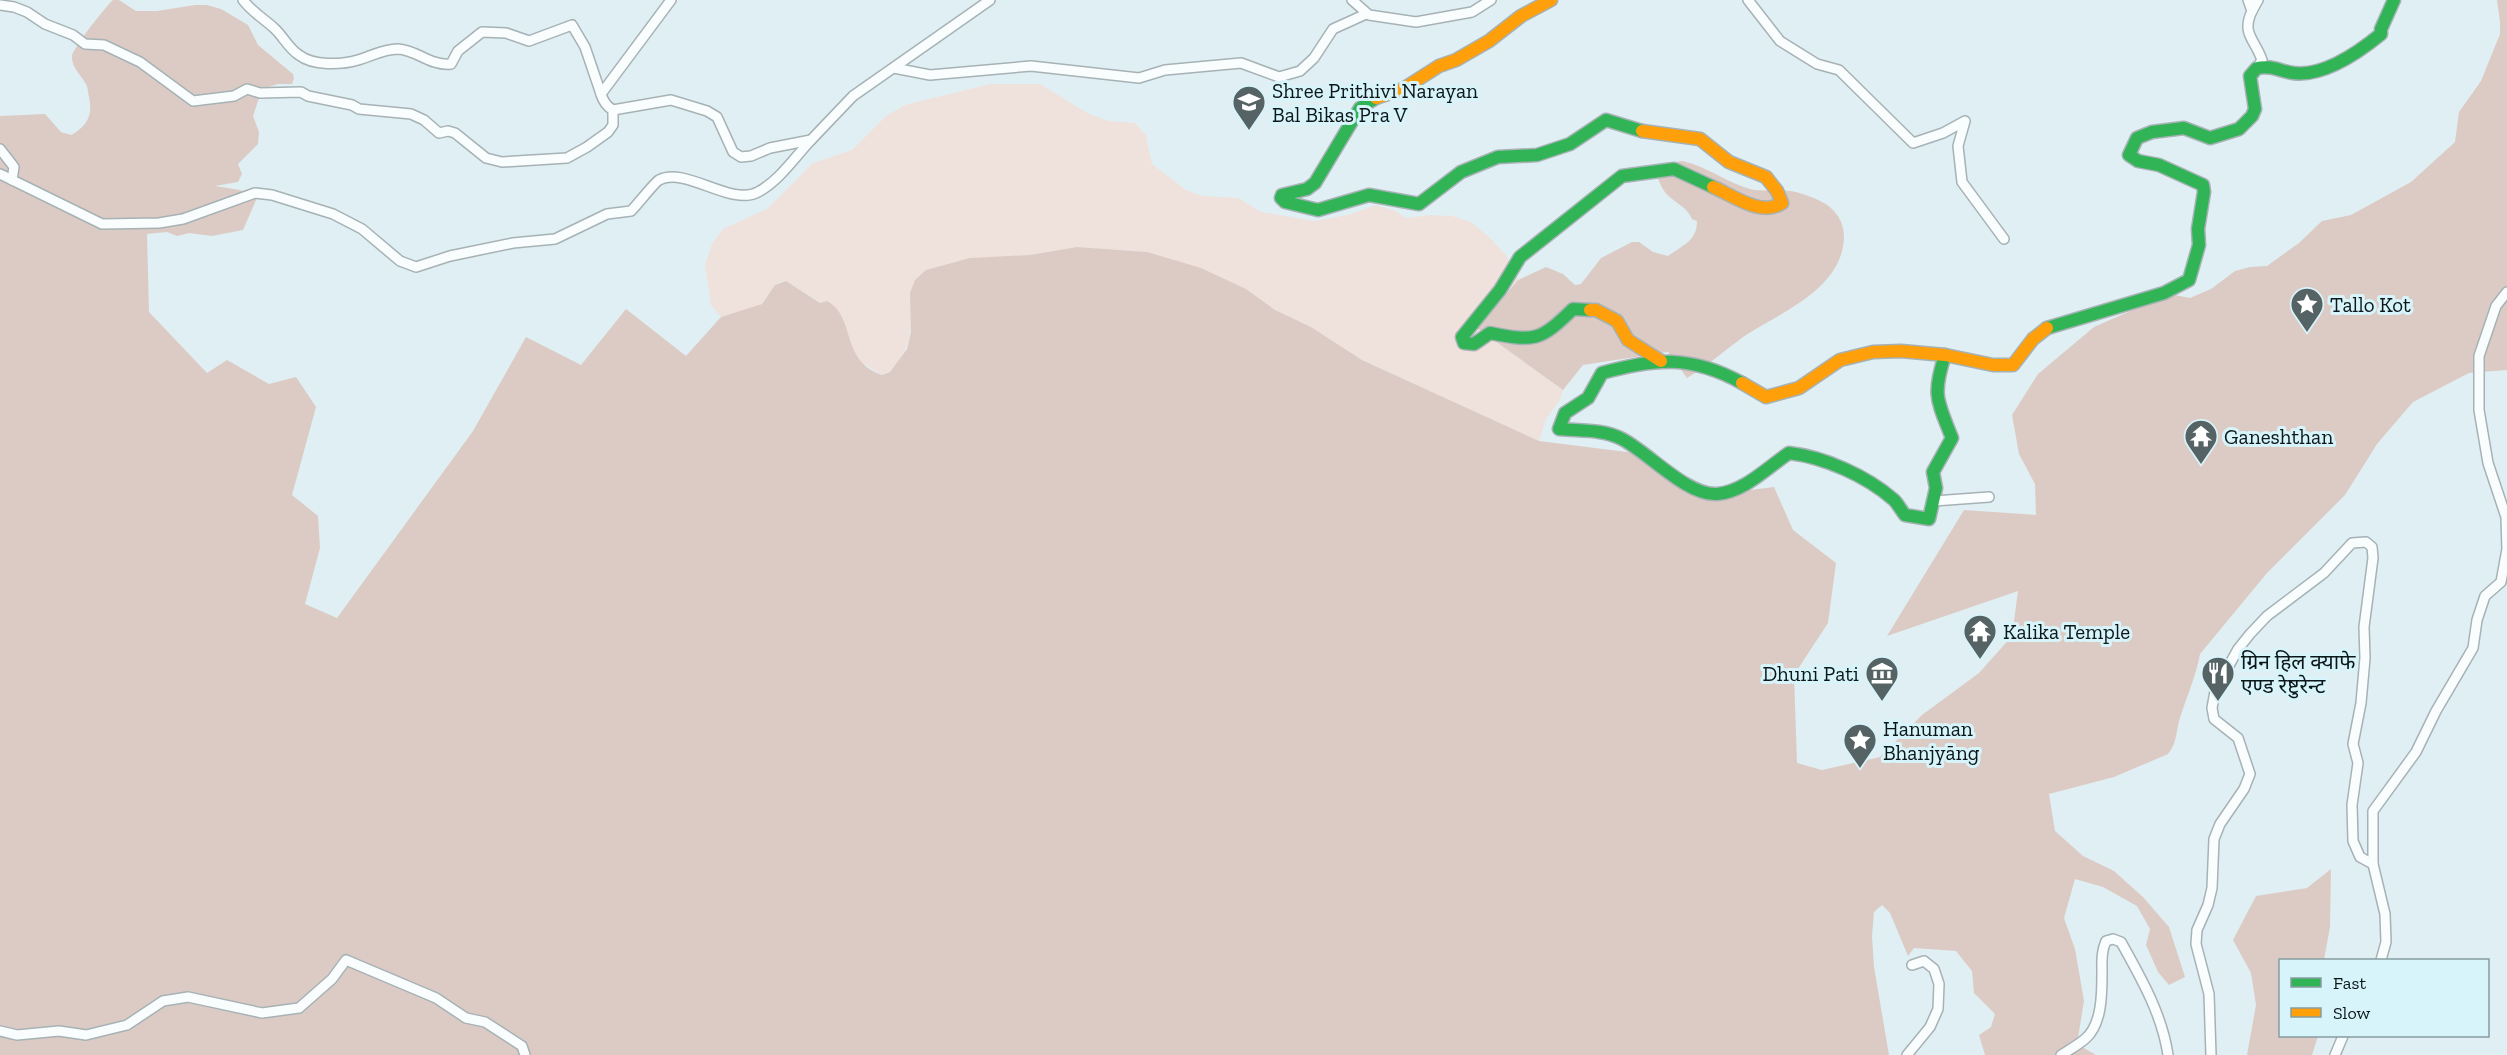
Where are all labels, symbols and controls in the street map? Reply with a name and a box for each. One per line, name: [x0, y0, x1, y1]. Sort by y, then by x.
place label: Shree Prithivi Narayan Bal Bikas Pra V: [1272, 78, 1478, 127]
school or university icon: Shree Prithivi Narayan Bal Bikas Pra V: [1231, 84, 1267, 131]
place icon: Tallo Kot: [2289, 286, 2325, 333]
place label: Tallo Kot: [2330, 292, 2411, 317]
temple icon: Ganeshthan: [2183, 418, 2219, 465]
place label: Ganeshthan: [2224, 424, 2333, 449]
temple icon: Kalika Temple: [1962, 613, 1998, 660]
place label: Kalika Temple: [2003, 619, 2130, 644]
place label: ग्रिन हिल क्याफे एण्ड रेष्टुरेन्ट: [2241, 649, 2356, 699]
museum icon: Dhuni Pati: [1864, 655, 1900, 702]
restaurant icon: ग्रिन हिल क्याफे एण्ड रेष्टुरेन्ट: [2200, 655, 2236, 702]
place label: Dhuni Pati: [1763, 661, 1859, 686]
place label: Hanuman Bhanjyāng: [1883, 716, 1980, 766]
place icon: Hanuman Bhanjyāng: [1842, 722, 1878, 769]
legend: [2279, 959, 2489, 1037]
text: Fast: [2333, 972, 2366, 994]
text: Slow: [2333, 1002, 2370, 1024]

